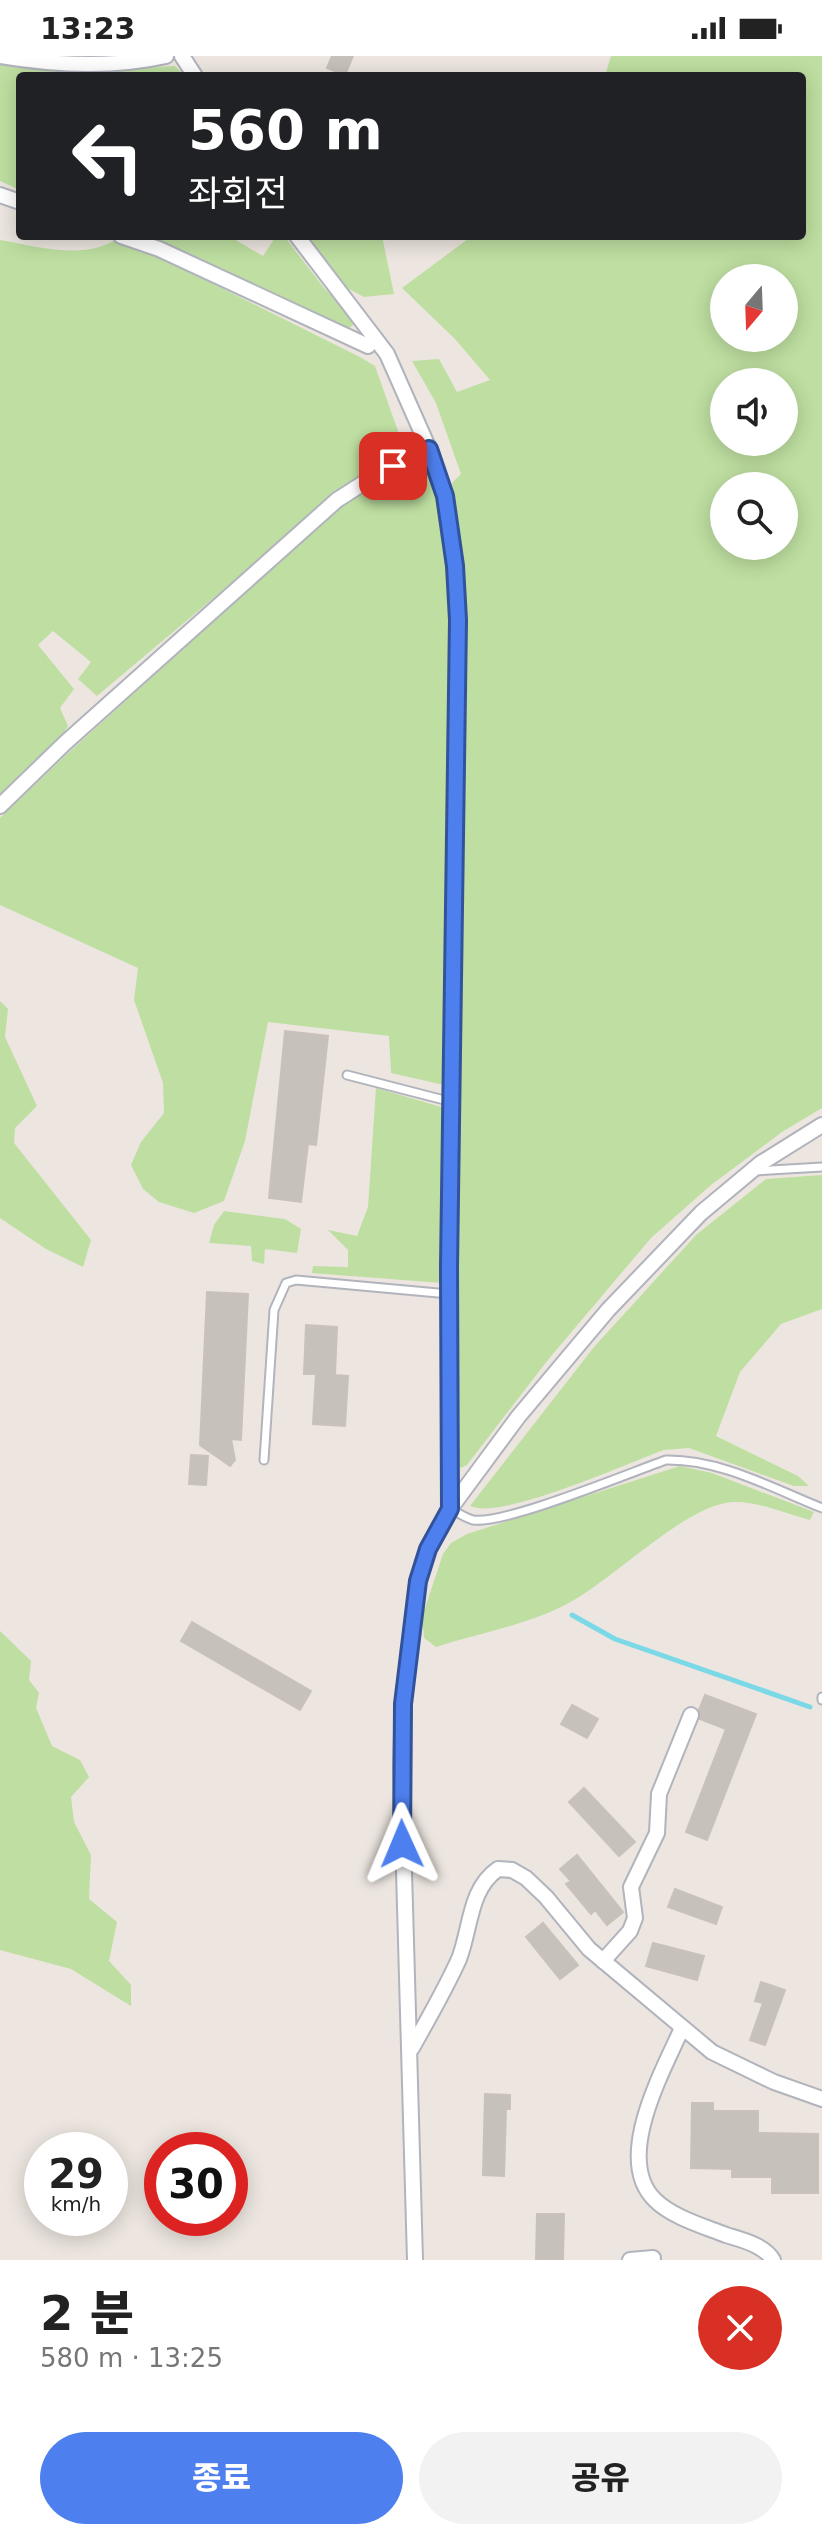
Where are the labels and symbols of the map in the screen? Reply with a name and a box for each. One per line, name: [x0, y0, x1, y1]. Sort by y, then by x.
north arrow: [710, 264, 798, 352]
pin: [359, 432, 427, 500]
position arrow: [360, 1802, 444, 1886]
speed limit sign: 30: [144, 2132, 248, 2236]

